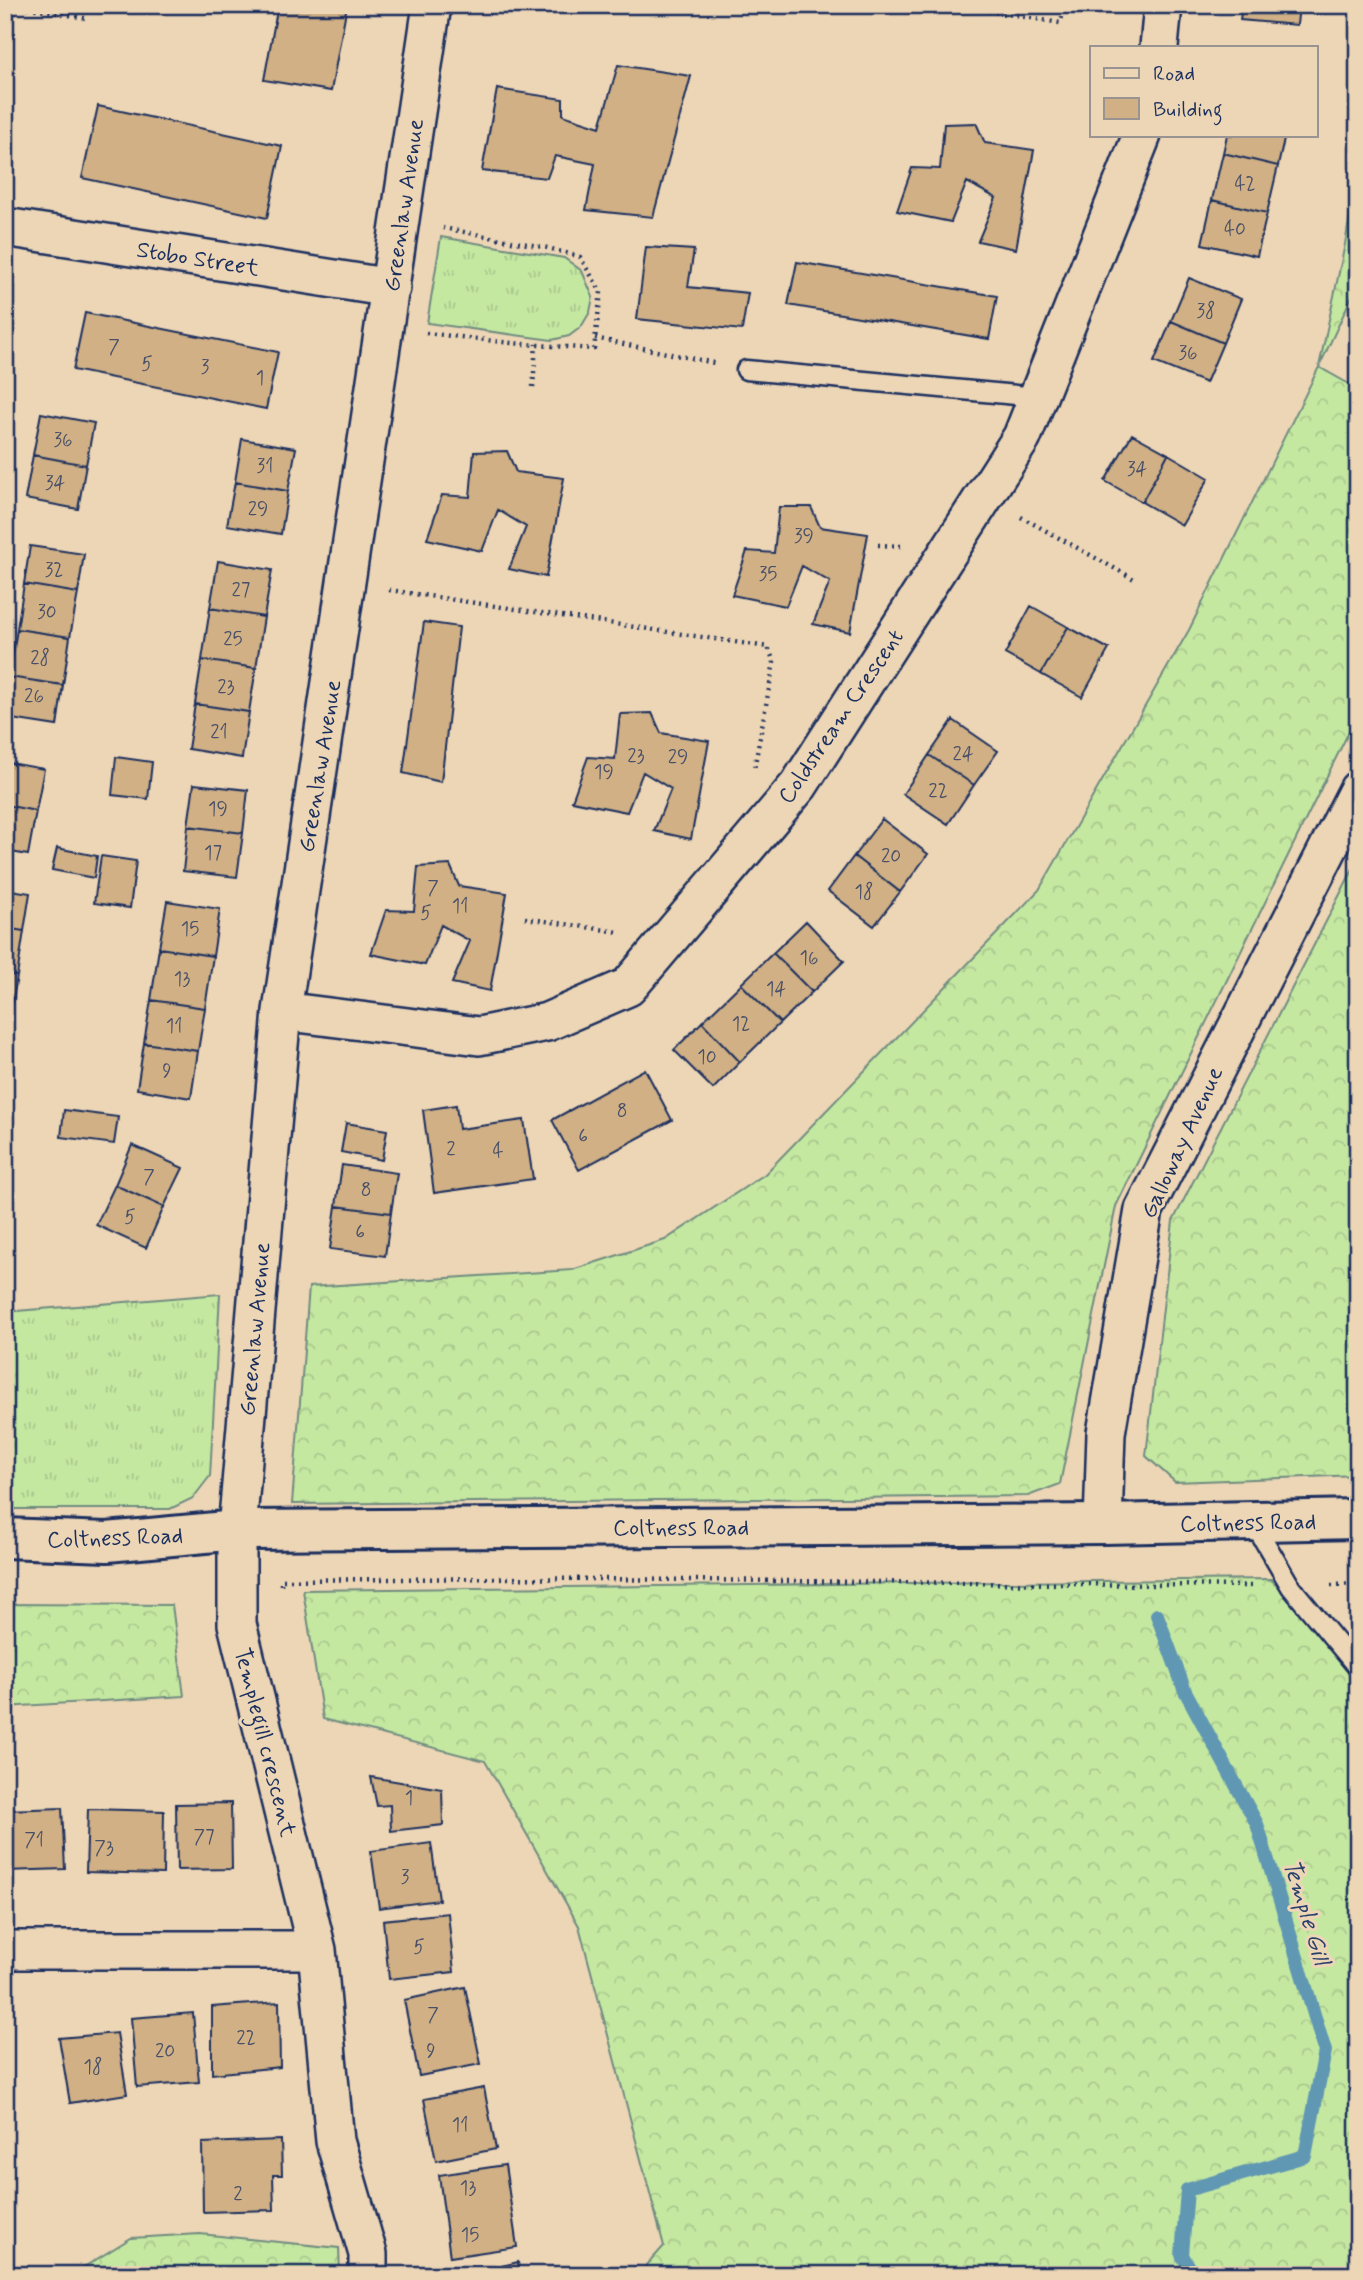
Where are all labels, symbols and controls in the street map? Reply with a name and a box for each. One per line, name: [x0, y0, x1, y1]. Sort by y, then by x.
legend: [1090, 46, 1318, 136]
text: Road: [1153, 60, 1195, 88]
text: Building: [1153, 96, 1223, 126]
street label: Greenlaw Avenue: [378, 117, 432, 294]
house number: 42: [1234, 172, 1256, 197]
house number: 40: [1224, 217, 1246, 242]
street label: Stobo Street: [134, 235, 262, 285]
house number: 38: [1196, 299, 1216, 324]
house number: 7: [108, 335, 120, 360]
house number: 36: [1178, 341, 1198, 366]
house number: 5: [141, 352, 153, 377]
house number: 3: [201, 355, 210, 380]
house number: 1: [256, 366, 264, 391]
house number: 36: [53, 428, 73, 453]
house number: 31: [257, 454, 273, 479]
house number: 34: [1127, 457, 1147, 482]
house number: 34: [45, 471, 65, 496]
house number: 29: [248, 497, 268, 522]
house number: 39: [794, 524, 814, 549]
house number: 32: [45, 558, 63, 583]
house number: 35: [759, 562, 777, 587]
house number: 27: [232, 578, 250, 603]
house number: 30: [37, 600, 57, 625]
street label: Coldstream Crescent: [772, 624, 911, 810]
house number: 25: [223, 627, 243, 652]
house number: 28: [30, 646, 50, 671]
house number: 23: [217, 675, 235, 700]
street label: Greenlaw Avenue: [293, 678, 349, 855]
house number: 26: [24, 684, 44, 709]
house number: 21: [210, 720, 228, 745]
house number: 24: [953, 742, 973, 767]
house number: 23: [627, 744, 645, 769]
house number: 29: [668, 745, 688, 770]
house number: 19: [594, 760, 614, 785]
house number: 22: [928, 779, 948, 804]
house number: 19: [208, 797, 228, 822]
house number: 17: [204, 841, 222, 866]
house number: 20: [881, 844, 901, 869]
house number: 7: [427, 876, 439, 901]
house number: 18: [855, 880, 873, 905]
house number: 11: [452, 894, 468, 919]
house number: 5: [420, 901, 432, 926]
house number: 15: [181, 917, 199, 942]
house number: 16: [799, 946, 819, 971]
house number: 13: [174, 967, 190, 992]
house number: 14: [766, 977, 786, 1002]
house number: 12: [732, 1012, 750, 1037]
house number: 11: [166, 1014, 182, 1039]
house number: 10: [697, 1045, 717, 1070]
house number: 9: [162, 1059, 172, 1084]
street label: Galloway Avenue: [1135, 1062, 1231, 1223]
house number: 8: [617, 1099, 627, 1124]
house number: 6: [578, 1124, 588, 1149]
house number: 2: [446, 1137, 456, 1162]
house number: 4: [492, 1139, 504, 1164]
house number: 7: [143, 1165, 155, 1190]
house number: 8: [361, 1178, 371, 1203]
house number: 5: [124, 1205, 136, 1230]
house number: 6: [355, 1220, 365, 1245]
street label: Greenlaw Avenue: [233, 1241, 279, 1417]
street label: Coltness Road: [1180, 1508, 1316, 1540]
street label: Coltness Road: [613, 1514, 749, 1544]
street label: Coltness Road: [46, 1522, 184, 1556]
street label: Templegill crescent: [224, 1645, 302, 1841]
house number: 1: [405, 1786, 413, 1811]
house number: 77: [193, 1825, 215, 1850]
house number: 71: [24, 1828, 44, 1853]
house number: 73: [94, 1836, 114, 1861]
water label: Temple Gill: [1275, 1856, 1337, 1971]
house number: 3: [401, 1865, 410, 1890]
house number: 5: [413, 1935, 425, 1960]
house number: 7: [427, 2003, 439, 2028]
house number: 22: [236, 2026, 256, 2051]
house number: 20: [155, 2039, 175, 2064]
house number: 9: [426, 2039, 436, 2064]
house number: 18: [84, 2055, 102, 2080]
house number: 11: [452, 2113, 468, 2138]
house number: 13: [460, 2176, 476, 2201]
house number: 2: [233, 2182, 243, 2207]
house number: 15: [461, 2223, 479, 2248]

